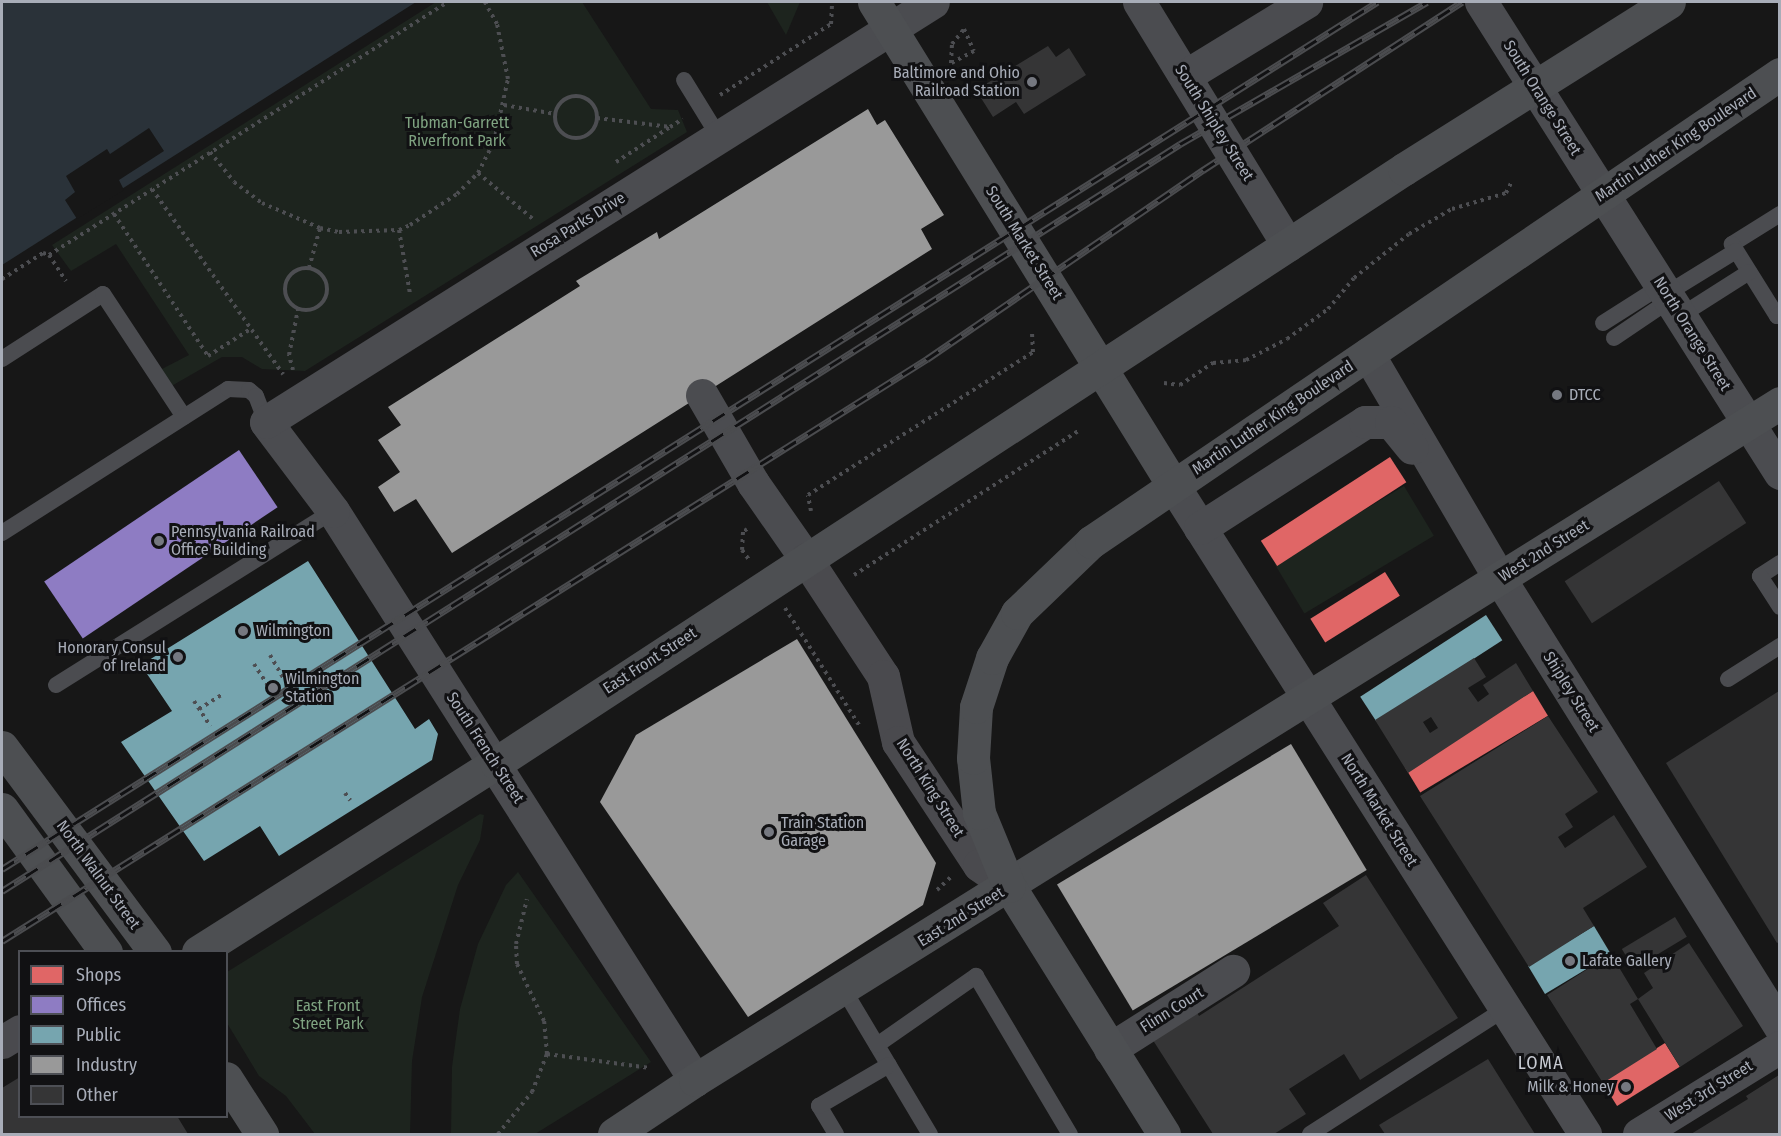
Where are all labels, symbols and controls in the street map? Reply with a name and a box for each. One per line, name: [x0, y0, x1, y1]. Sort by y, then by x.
street label: South Orange Street: [1499, 37, 1585, 159]
street label: South Shipley Street: [1171, 61, 1257, 185]
place label: Baltimore and Ohio Railroad Station: [893, 63, 1020, 101]
marker: Baltimore and Ohio Railroad Station: [1025, 75, 1039, 89]
street label: Martin Luther King Boulevard: [1592, 84, 1760, 206]
park label: Tubman-Garrett Riverfront Park: [405, 113, 509, 151]
street label: South Market Street: [981, 183, 1067, 303]
street label: Rosa Parks Drive: [527, 188, 629, 262]
street label: North Orange Street: [1649, 273, 1735, 395]
street label: Martin Luther King Boulevard: [1189, 357, 1357, 479]
place label: DTCC: [1569, 385, 1601, 405]
marker: DTCC: [1550, 388, 1564, 402]
street label: West 2nd Street: [1495, 516, 1593, 586]
place label: Pennsylvania Railroad Office Building: [171, 522, 315, 560]
marker: Pennsylvania Railroad Office Building: [152, 534, 166, 548]
place label: Wilmington: [256, 621, 330, 641]
marker: Wilmington: [234, 622, 252, 640]
street label: East Front Street: [600, 624, 700, 698]
place label: Honorary Consul of Ireland: [58, 638, 166, 676]
street label: Shipley Street: [1539, 648, 1603, 736]
marker: Honorary Consul of Ireland: [171, 650, 185, 664]
place label: Wilmington Station: [285, 669, 359, 707]
marker: Wilmington Station: [266, 681, 280, 695]
street label: South French Street: [442, 689, 528, 807]
street label: North King Street: [892, 735, 968, 841]
street label: North Market Street: [1337, 750, 1421, 870]
place label: Train Station Garage: [781, 813, 864, 851]
street label: North Walnut Street: [52, 817, 144, 933]
marker: Train Station Garage: [762, 825, 776, 839]
street label: East 2nd Street: [914, 883, 1008, 951]
legend: [18, 950, 228, 1118]
place label: Lafate Gallery: [1582, 951, 1672, 971]
marker: Lafate Gallery: [1563, 954, 1577, 968]
text: Shops: [76, 964, 121, 986]
street label: Flinn Court: [1137, 983, 1207, 1037]
text: Offices: [76, 994, 126, 1016]
park label: East Front Street Park: [292, 996, 364, 1034]
text: Public: [76, 1024, 121, 1046]
district label: LOMA: [1518, 1052, 1564, 1074]
text: Industry: [76, 1054, 137, 1076]
street label: West 3rd Street: [1662, 1056, 1756, 1126]
place label: Milk & Honey: [1527, 1077, 1614, 1097]
marker: Milk & Honey: [1619, 1080, 1633, 1094]
text: Other: [76, 1084, 118, 1106]

